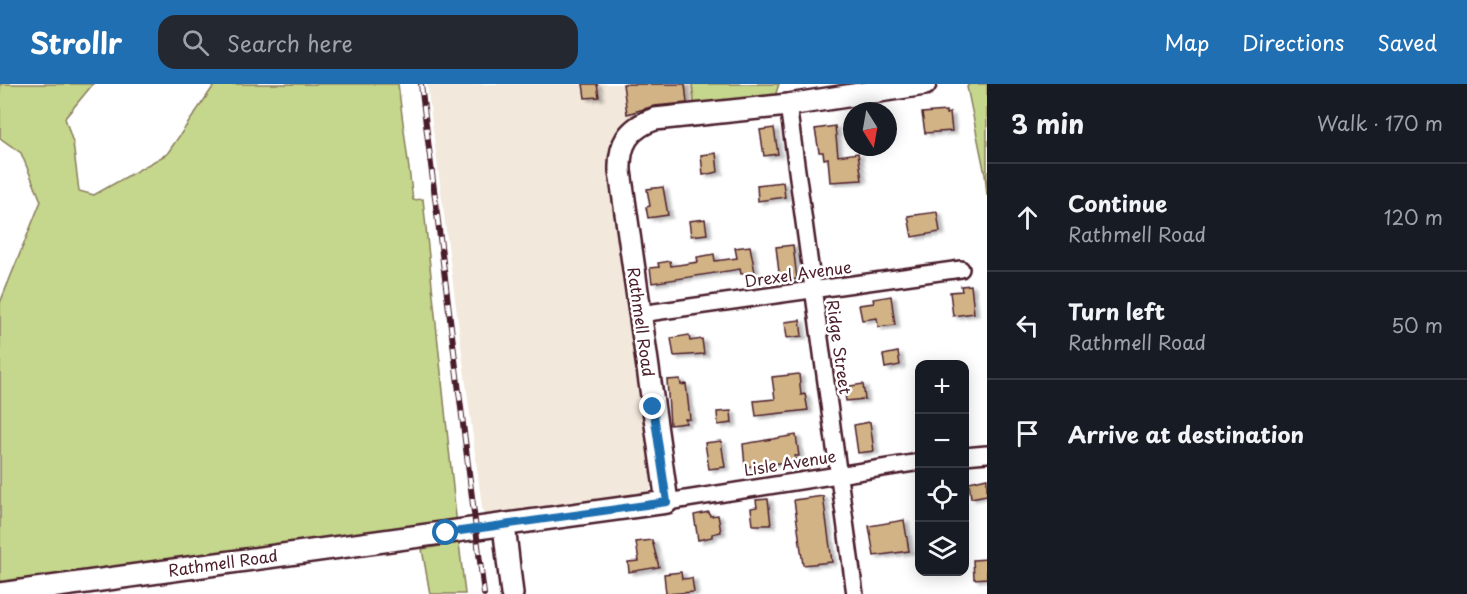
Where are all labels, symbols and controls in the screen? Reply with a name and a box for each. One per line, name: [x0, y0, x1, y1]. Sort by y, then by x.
search box: [158, 15, 578, 69]
text: Strollr: [30, 21, 122, 64]
icon: search: [179, 26, 212, 59]
text: Search here: [227, 26, 353, 59]
text: Map: [1164, 26, 1209, 58]
text: Directions: [1242, 26, 1344, 58]
text: Saved: [1377, 26, 1437, 58]
north arrow: [843, 102, 897, 156]
text: 3 min: [1011, 104, 1084, 143]
text: Walk · 170 m: [1317, 108, 1443, 138]
text: Continue: [1068, 186, 1167, 219]
icon: ahead: [1011, 201, 1044, 234]
text: 120 m: [1384, 202, 1443, 232]
text: Rathmell Road: [1068, 219, 1206, 249]
street label: Drexel Avenue: [743, 254, 853, 292]
street label: Rathmell Road: [622, 265, 662, 378]
text: Turn left: [1068, 294, 1165, 327]
street label: Ridge Street: [821, 298, 859, 396]
icon: left: [1011, 309, 1044, 342]
text: 50 m: [1391, 310, 1443, 340]
text: Rathmell Road: [1068, 327, 1206, 357]
map controls: [915, 360, 969, 576]
button: +: [915, 360, 969, 414]
route end: [639, 393, 665, 419]
button: −: [915, 414, 969, 468]
icon: arrive: [1011, 417, 1044, 450]
text: Arrive at destination: [1068, 417, 1304, 450]
street label: Lisle Avenue: [742, 443, 838, 481]
button: locate: [915, 468, 969, 522]
route start: [432, 519, 458, 545]
button: layers: [915, 522, 969, 576]
street label: Rathmell Road: [166, 542, 279, 582]

